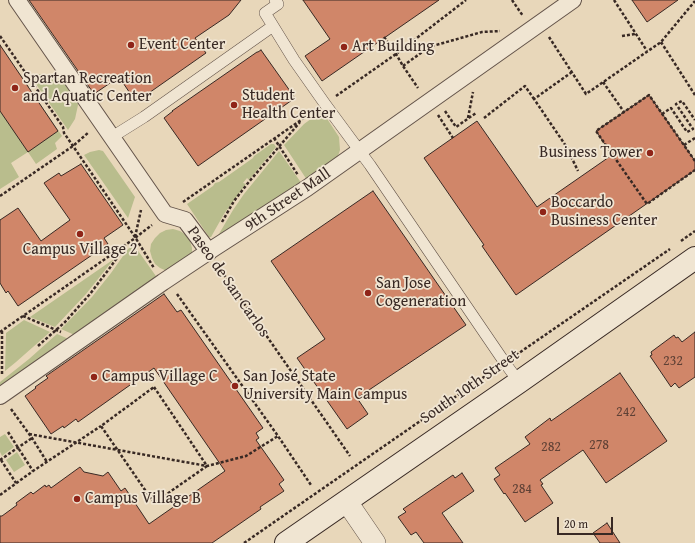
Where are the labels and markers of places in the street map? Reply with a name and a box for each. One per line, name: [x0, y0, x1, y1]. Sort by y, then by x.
place label: Event Center: [139, 35, 225, 55]
place label: Art Building: [352, 37, 434, 57]
marker: Event Center: [126, 40, 136, 50]
marker: Art Building: [339, 42, 349, 52]
place label: Spartan Recreation and Aquatic Center: [23, 69, 152, 107]
marker: Spartan Recreation and Aquatic Center: [10, 83, 20, 93]
place label: Student Health Center: [242, 86, 335, 124]
marker: Student Health Center: [229, 100, 239, 110]
place label: Business Tower: [539, 143, 642, 163]
marker: Business Tower: [645, 148, 655, 158]
place label: Boccardo Business Center: [551, 193, 657, 231]
marker: Boccardo Business Center: [538, 207, 548, 217]
marker: Campus Village 2: [75, 229, 85, 239]
place label: Campus Village 2: [23, 240, 137, 260]
place label: San Jose Cogeneration: [376, 274, 466, 312]
marker: San Jose Cogeneration: [363, 288, 373, 298]
place label: Campus Village C: [102, 367, 218, 387]
place label: San José State University Main Campus: [243, 367, 407, 405]
marker: Campus Village C: [89, 372, 99, 382]
marker: San José State University Main Campus: [230, 381, 240, 391]
place label: Campus Village B: [85, 489, 201, 509]
marker: Campus Village B: [72, 494, 82, 504]

